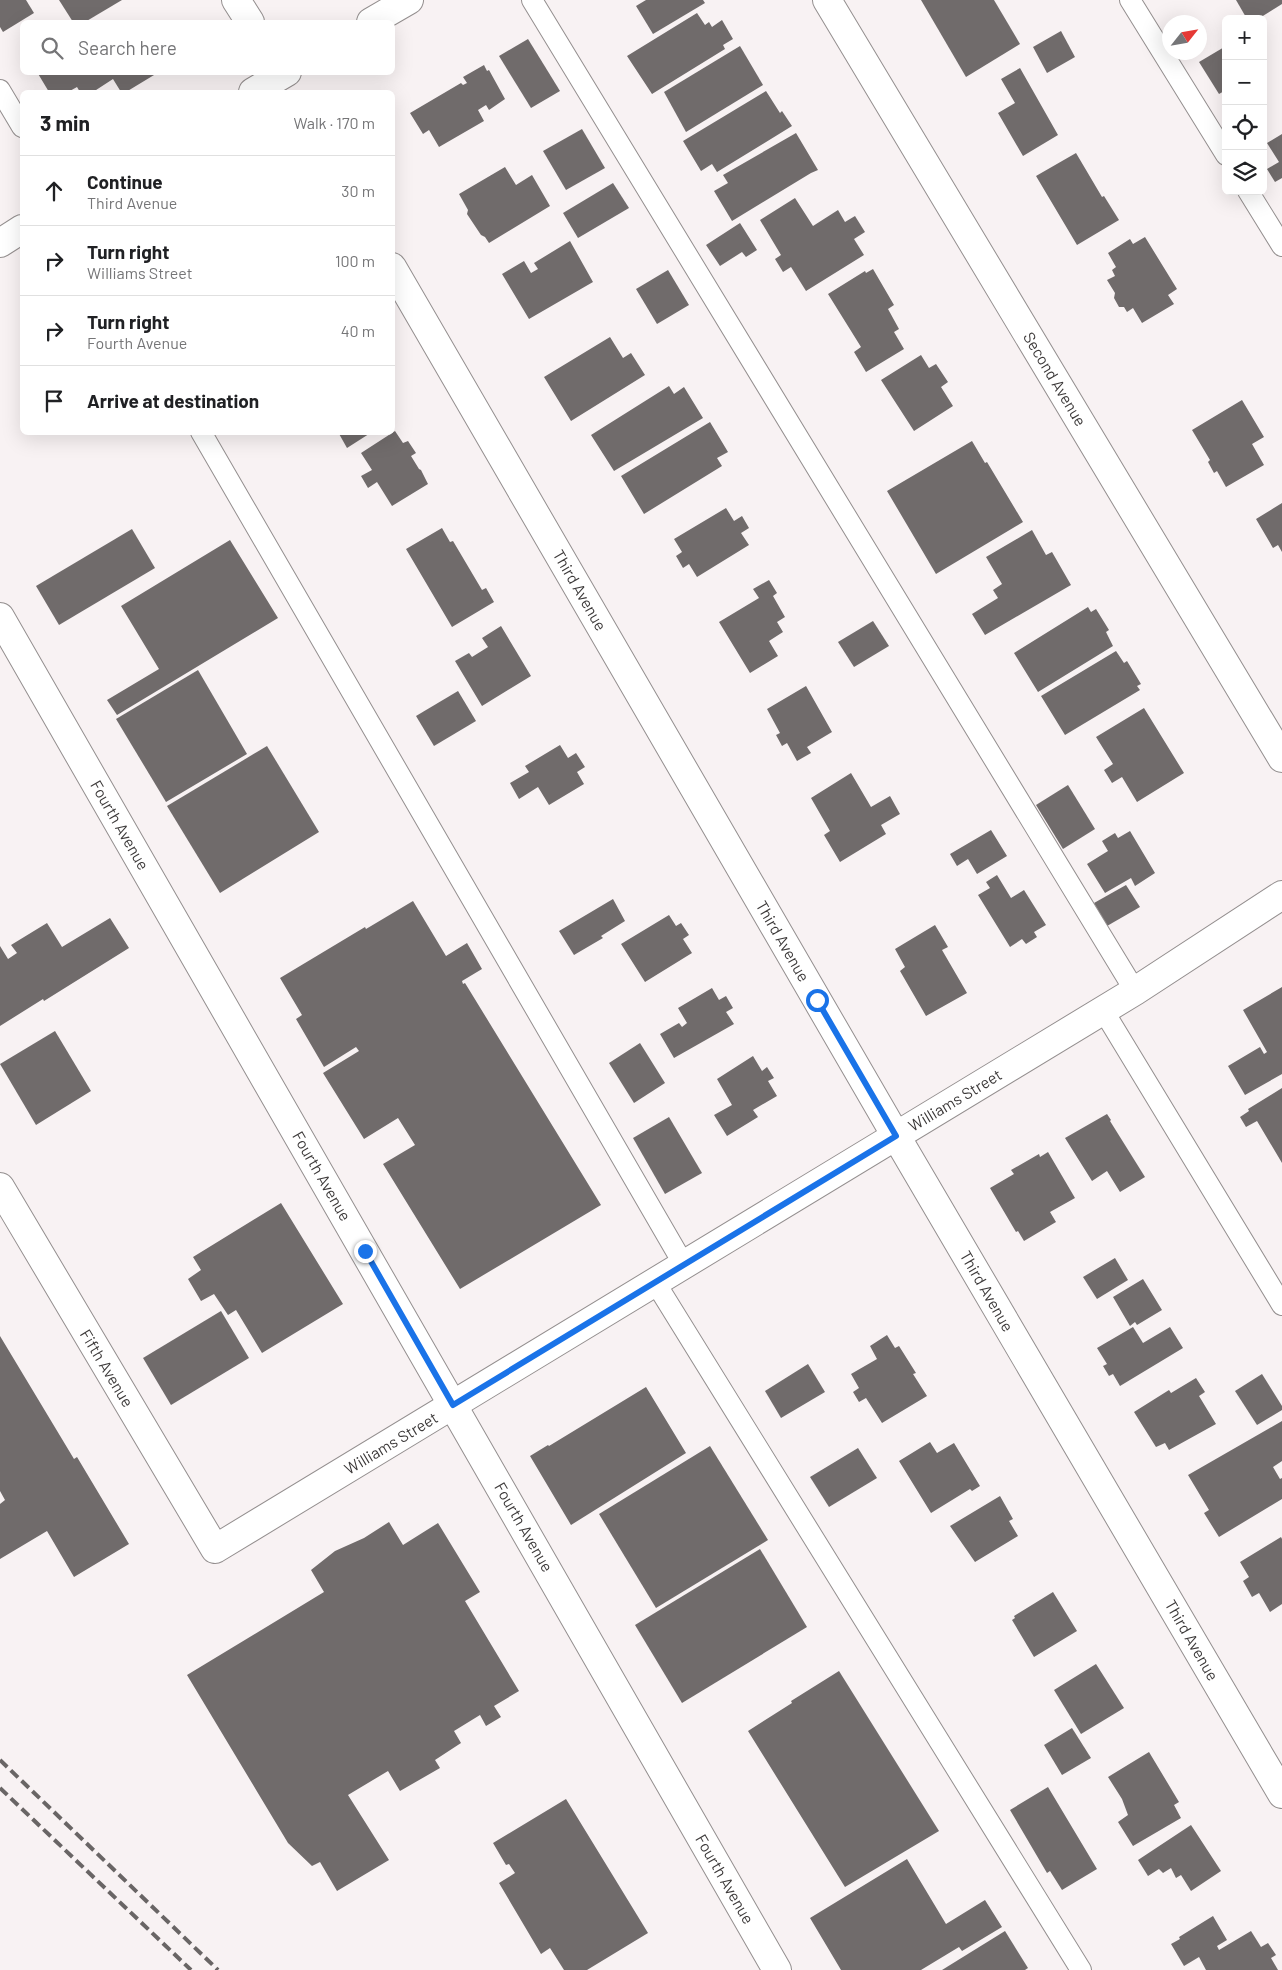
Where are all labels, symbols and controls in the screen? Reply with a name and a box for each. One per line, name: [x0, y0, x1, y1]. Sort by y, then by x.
north arrow: [1162, 15, 1207, 60]
map controls: [1222, 15, 1267, 195]
button: +: [1222, 15, 1267, 60]
search box: [20, 20, 395, 75]
icon: search: [38, 34, 66, 62]
text: Search here: [78, 36, 177, 59]
button: −: [1222, 60, 1267, 105]
button: locate: [1222, 105, 1267, 150]
text: 3 min: [40, 110, 90, 135]
text: Walk · 170 m: [293, 113, 375, 132]
button: layers: [1222, 150, 1267, 195]
text: Continue: [87, 170, 163, 193]
icon: ahead: [40, 177, 68, 205]
text: 30 m: [341, 181, 375, 200]
text: Third Avenue: [87, 193, 177, 212]
text: Turn right: [87, 240, 169, 263]
icon: right: [40, 247, 68, 275]
text: 100 m: [335, 251, 375, 270]
text: Williams Street: [87, 263, 193, 282]
text: Turn right: [87, 310, 169, 333]
icon: right: [40, 317, 68, 345]
text: 40 m: [341, 321, 375, 340]
street label: Second Avenue: [1020, 328, 1091, 429]
text: Fourth Avenue: [87, 333, 187, 352]
icon: arrive: [40, 387, 68, 415]
text: Arrive at destination: [87, 389, 259, 412]
street label: Third Avenue: [550, 546, 611, 634]
street label: Fourth Avenue: [87, 777, 154, 873]
street label: Third Avenue: [753, 897, 814, 985]
route start: [806, 989, 829, 1012]
street label: Williams Street: [905, 1064, 1005, 1135]
street label: Fourth Avenue: [289, 1128, 356, 1224]
route end: [354, 1240, 377, 1263]
street label: Third Avenue: [957, 1247, 1018, 1335]
street label: Fifth Avenue: [77, 1325, 138, 1410]
street label: Williams Street: [341, 1407, 441, 1478]
street label: Fourth Avenue: [491, 1479, 558, 1575]
street label: Third Avenue: [1162, 1596, 1223, 1684]
street label: Fourth Avenue: [692, 1831, 759, 1927]

